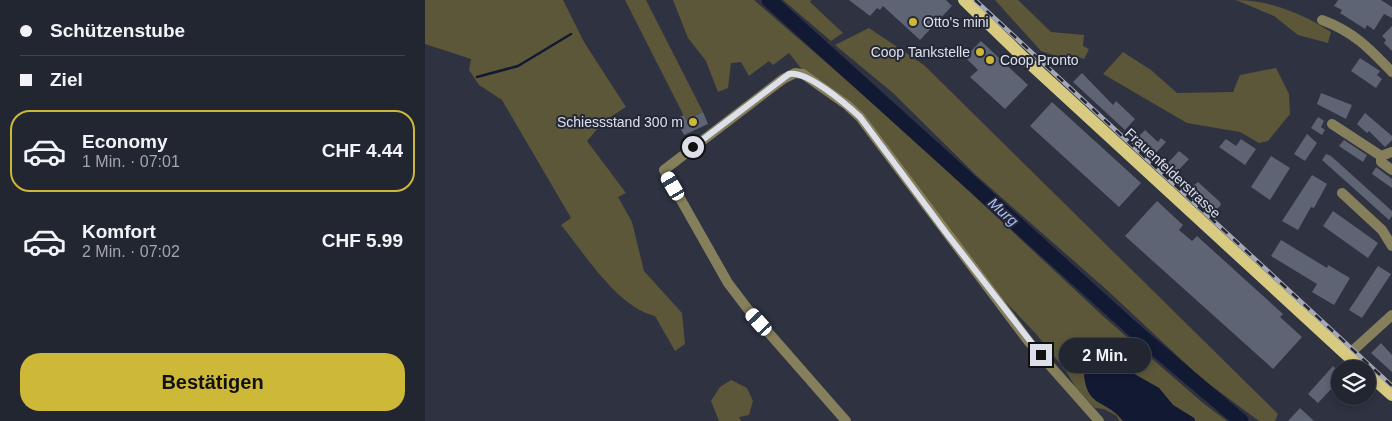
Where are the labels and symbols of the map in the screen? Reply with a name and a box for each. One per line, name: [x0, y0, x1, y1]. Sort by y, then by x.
place label: Otto's mini: [923, 14, 989, 30]
marker: Otto's mini: [907, 16, 919, 28]
place label: Coop Tankstelle: [871, 44, 970, 60]
marker: Coop Tankstelle: [974, 46, 986, 58]
place label: Coop Pronto: [1000, 52, 1079, 68]
marker: Coop Pronto: [984, 54, 996, 66]
place label: Schiessstand 300 m: [557, 114, 683, 130]
marker: Schiessstand 300 m: [687, 116, 699, 128]
street label: Frauenfelderstrasse: [1122, 125, 1224, 221]
route start: [682, 136, 704, 158]
car: [659, 169, 686, 203]
water label: Murg: [985, 194, 1022, 230]
car: [743, 306, 774, 338]
callout: 2 Min.: [1059, 338, 1151, 372]
route end: [1030, 344, 1052, 366]

